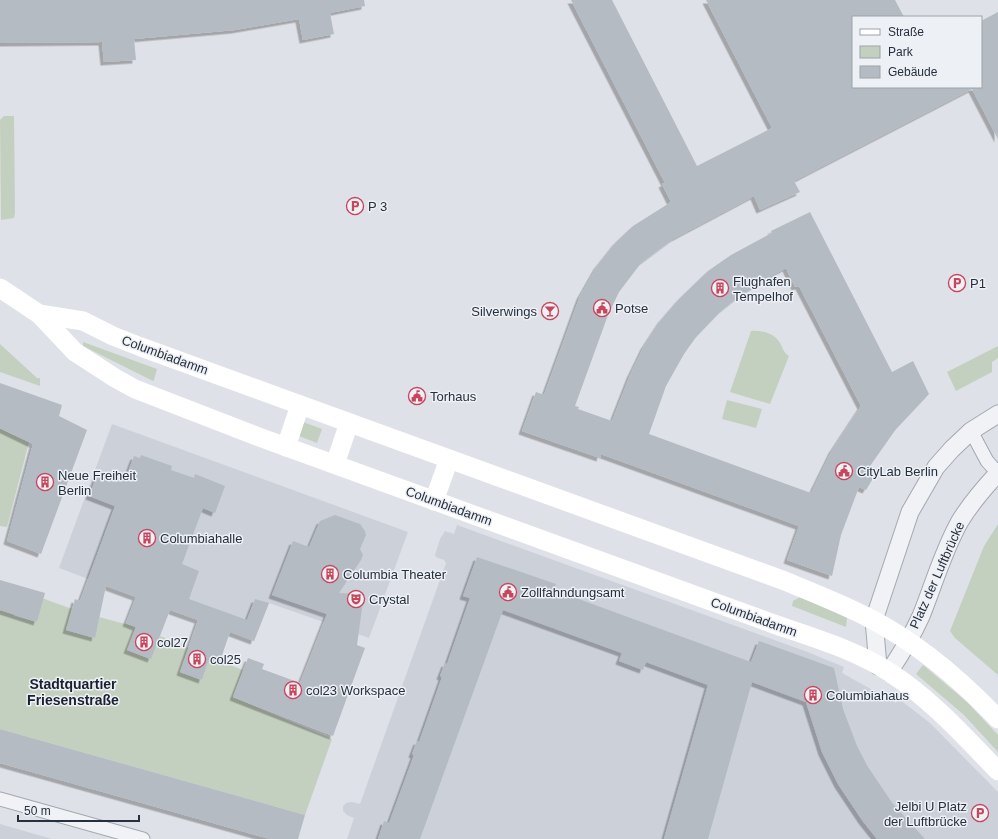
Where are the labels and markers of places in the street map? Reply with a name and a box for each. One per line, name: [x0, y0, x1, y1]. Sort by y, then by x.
parking icon: P 3: [345, 196, 365, 216]
place label: P 3: [368, 199, 387, 214]
parking icon: P1: [947, 273, 967, 293]
place label: Flughafen Tempelhof: [733, 274, 793, 304]
place label: P1: [970, 276, 986, 291]
building icon: Flughafen Tempelhof: [710, 278, 730, 298]
public building icon: Potse: [592, 298, 612, 318]
bar icon: Silverwings: [540, 301, 560, 321]
place label: Potse: [615, 301, 648, 316]
place label: Silverwings: [471, 304, 537, 319]
public building icon: Torhaus: [407, 386, 427, 406]
place label: Torhaus: [430, 389, 477, 404]
public building icon: CityLab Berlin: [834, 461, 854, 481]
place label: CityLab Berlin: [857, 464, 938, 479]
place label: Neue Freiheit Berlin: [58, 468, 136, 498]
building icon: Neue Freiheit Berlin: [35, 472, 55, 492]
building icon: Columbiahalle: [137, 528, 157, 548]
place label: Columbiahalle: [160, 531, 242, 546]
building icon: Columbia Theater: [320, 564, 340, 584]
place label: Columbia Theater: [343, 567, 447, 582]
public building icon: Zollfahndungsamt: [498, 582, 518, 602]
place label: Zollfahndungsamt: [521, 585, 625, 600]
theatre icon: Crystal: [346, 589, 366, 609]
place label: Crystal: [369, 592, 410, 607]
building icon: col27: [134, 632, 154, 652]
place label: col27: [157, 635, 188, 650]
building icon: col25: [187, 649, 207, 669]
place label: col25: [210, 652, 241, 667]
building icon: col23 Workspace: [283, 680, 303, 700]
place label: col23 Workspace: [306, 683, 405, 698]
building icon: Columbiahaus: [803, 685, 823, 705]
place label: Columbiahaus: [826, 688, 910, 703]
place label: Jelbi U Platz der Luftbrücke: [884, 799, 967, 829]
parking icon: Jelbi U Platz der Luftbrücke: [970, 803, 990, 823]

